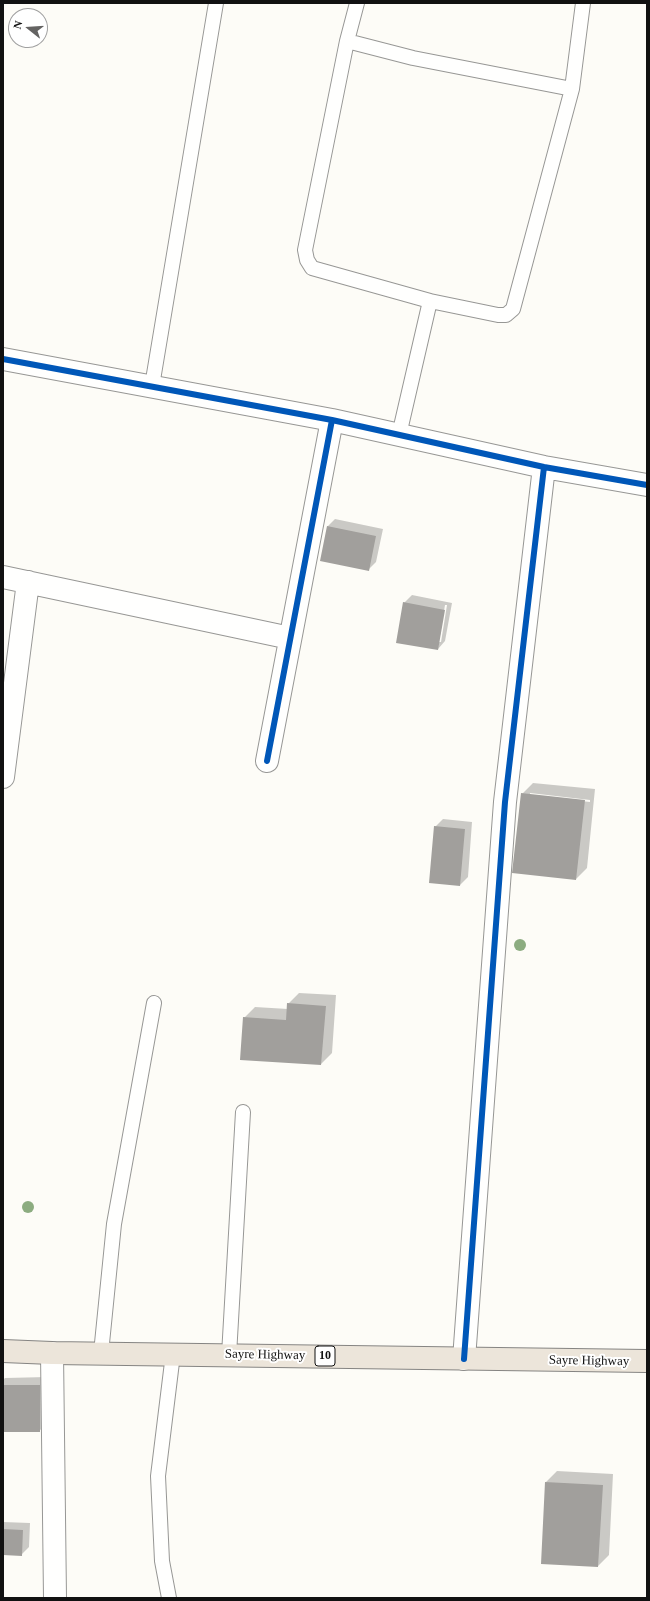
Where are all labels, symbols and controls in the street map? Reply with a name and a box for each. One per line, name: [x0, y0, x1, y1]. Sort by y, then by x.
north arrow: [8, 8, 48, 48]
text: N: [11, 19, 24, 30]
street label: Sayre Highway: [225, 1346, 305, 1364]
road number: 10: [315, 1346, 335, 1366]
street label: Sayre Highway: [549, 1352, 629, 1370]

